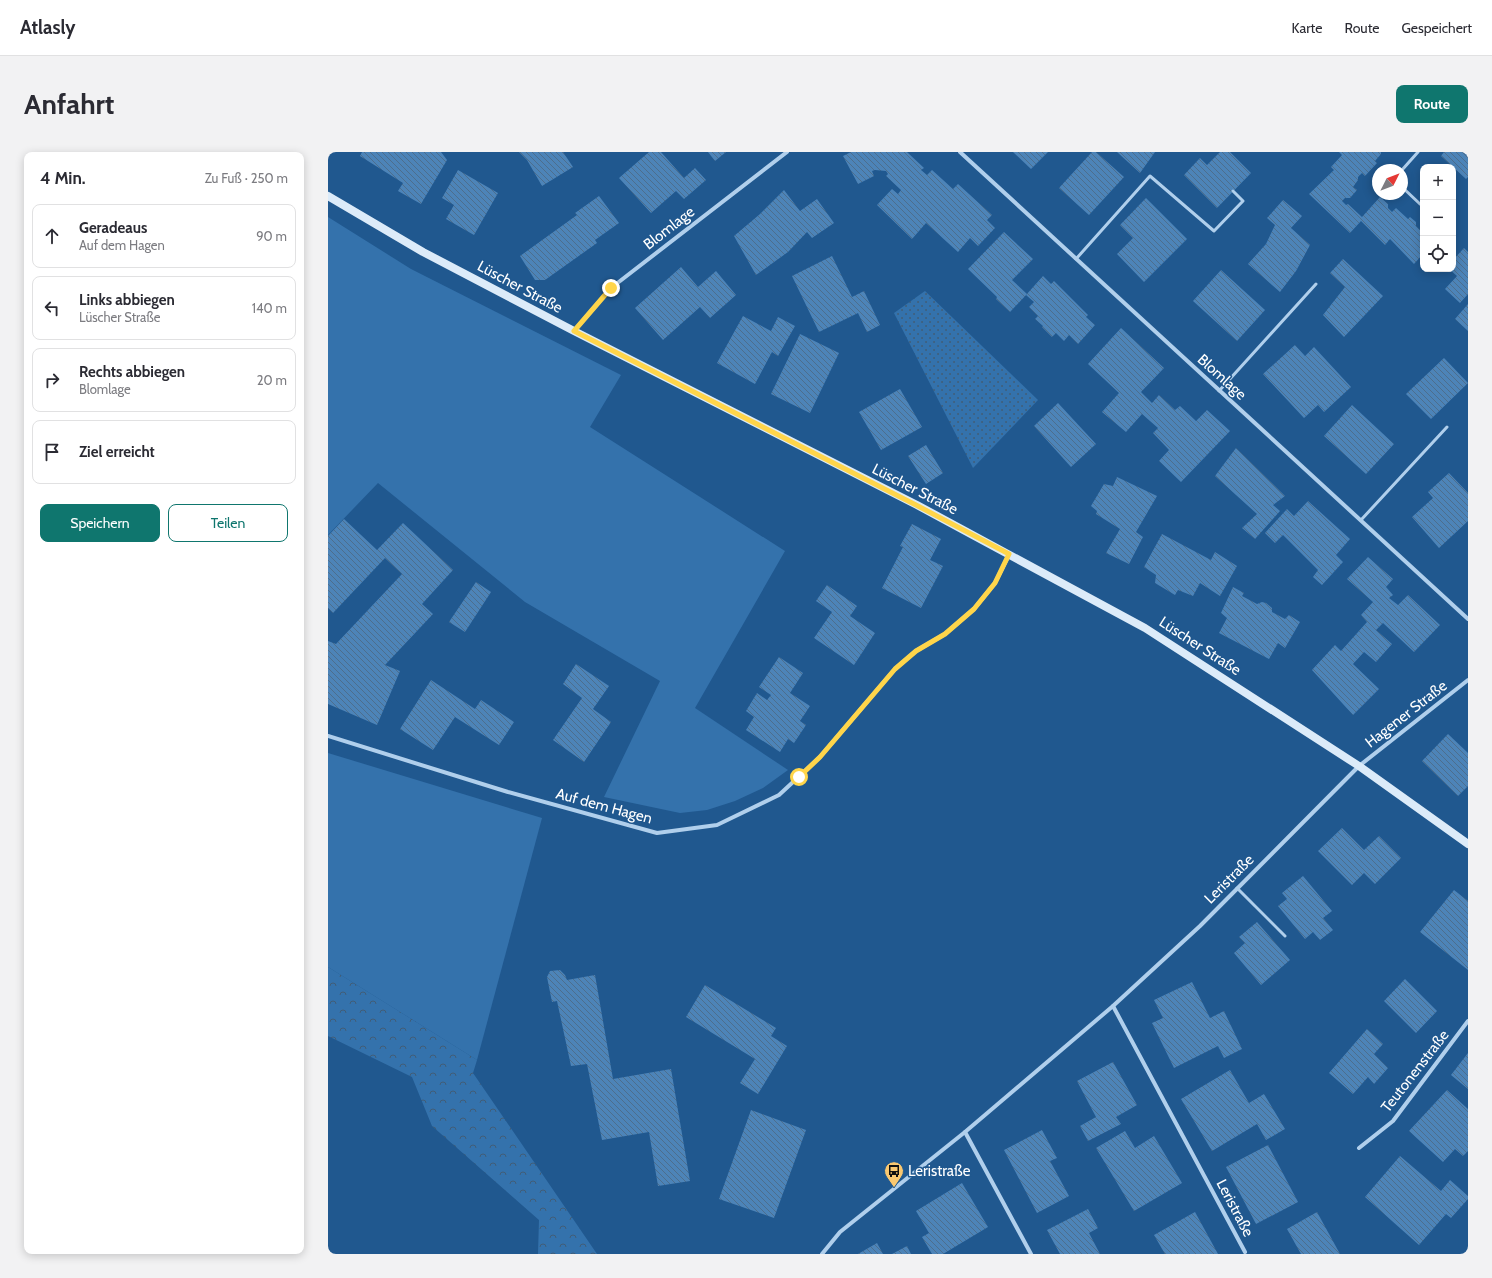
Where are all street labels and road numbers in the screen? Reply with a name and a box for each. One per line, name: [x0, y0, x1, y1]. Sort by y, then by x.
street label: Blomlage: [640, 202, 698, 253]
street label: Lüscher Straße: [474, 257, 566, 317]
street label: Blomlage: [1194, 350, 1250, 404]
street label: Lüscher Straße: [869, 460, 961, 518]
street label: Lüscher Straße: [1156, 613, 1245, 679]
street label: Hagener Straße: [1362, 676, 1451, 751]
street label: Auf dem Hagen: [554, 784, 654, 828]
street label: Leristraße: [1201, 850, 1258, 907]
street label: Teutonenstraße: [1377, 1026, 1453, 1116]
street label: Leristraße: [1212, 1176, 1258, 1240]

